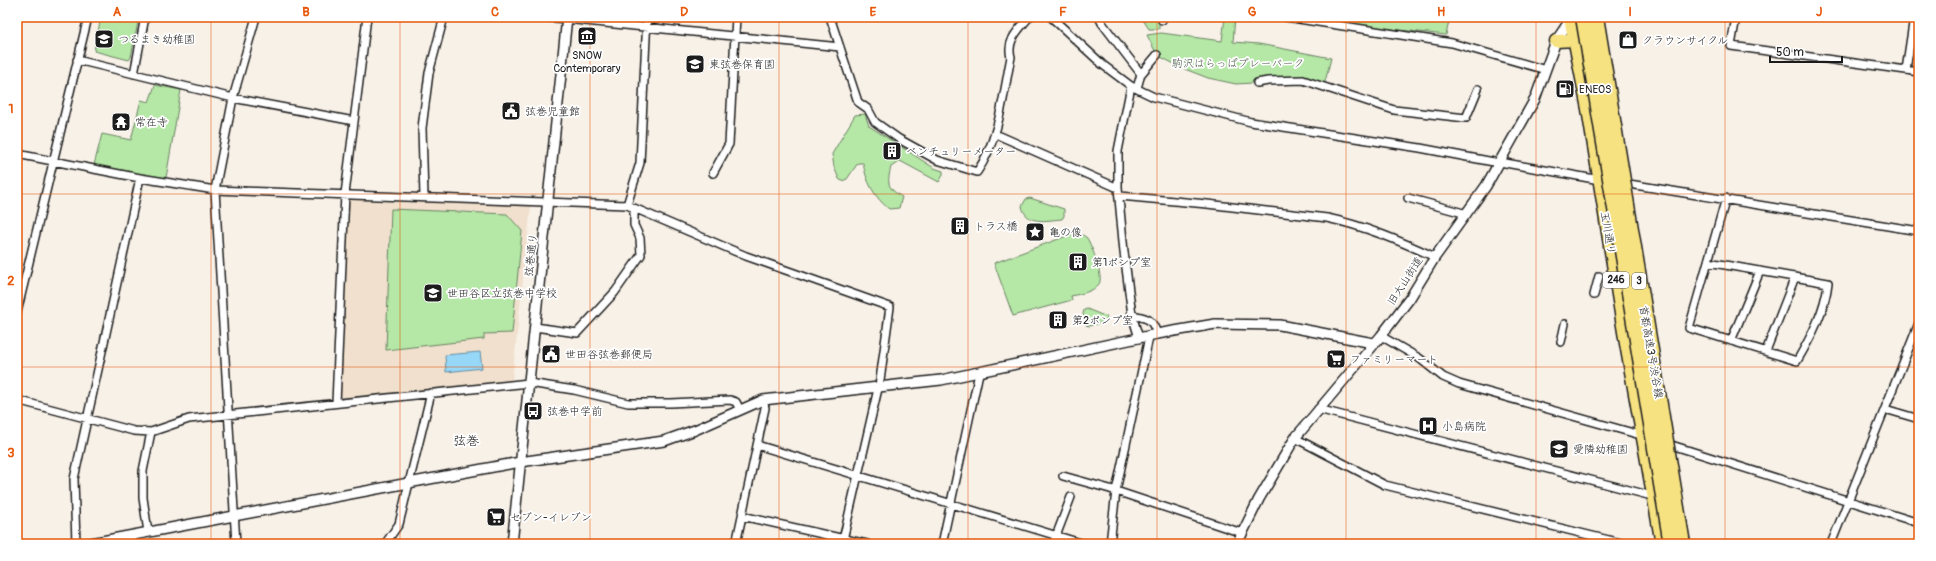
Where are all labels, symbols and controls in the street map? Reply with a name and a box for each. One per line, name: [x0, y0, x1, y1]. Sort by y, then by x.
text: A: [113, 4, 122, 20]
text: B: [302, 4, 310, 20]
text: C: [491, 4, 499, 20]
text: D: [680, 4, 688, 20]
text: E: [870, 4, 877, 20]
text: F: [1059, 4, 1067, 20]
text: G: [1248, 4, 1257, 20]
text: H: [1437, 4, 1445, 20]
text: I: [1628, 4, 1632, 20]
text: J: [1816, 4, 1822, 20]
museum icon: SNOW Contemporary: [576, 25, 598, 47]
school or university icon: つるまき幼稚園: [93, 28, 115, 50]
shop icon: クラウンサイクル: [1617, 29, 1639, 51]
place label: つるまき幼稚園: [118, 33, 195, 46]
place label: クラウンサイクル: [1642, 34, 1728, 47]
scale bar: [1770, 38, 1842, 64]
text: 50 m: [1776, 45, 1804, 60]
place label: SNOW Contemporary: [554, 49, 621, 75]
school or university icon: 東弦巻保育園: [684, 53, 706, 75]
park label: 駒沢はらっぱプレーパーク: [1172, 57, 1304, 70]
place label: 東弦巻保育園: [709, 58, 775, 71]
fuel station icon: ENEOS: [1554, 78, 1576, 100]
place label: ENEOS: [1579, 83, 1612, 96]
public building icon: 弦巻児童館: [500, 100, 522, 122]
text: 1: [8, 101, 14, 117]
place label: 弦巻児童館: [525, 105, 580, 118]
temple icon: 常在寺: [110, 111, 132, 133]
place label: 常在寺: [135, 116, 168, 129]
building icon: ベンチュリーメーター: [881, 140, 903, 162]
place label: ベンチュリーメーター: [906, 145, 1016, 158]
street label: 玉川通り: [1598, 210, 1618, 256]
building icon: トラス橋: [949, 215, 971, 237]
place label: トラス橋: [974, 220, 1018, 233]
place icon: 亀の像: [1024, 221, 1046, 243]
place label: 亀の像: [1049, 226, 1082, 239]
street label: 弦巻通り: [522, 232, 540, 278]
building icon: 第1ポンプ室: [1067, 251, 1089, 273]
street label: 旧大山街道: [1385, 254, 1425, 308]
place label: 第1ポンプ室: [1092, 256, 1151, 269]
road number: 246: [1603, 272, 1629, 288]
text: 2: [7, 273, 15, 289]
road number: 3: [1632, 273, 1646, 289]
school or university icon: 世田谷区立弦巻中学校: [422, 282, 444, 304]
place label: 世田谷区立弦巻中学校: [447, 287, 557, 300]
street label: 首都高速3号渋谷線: [1636, 305, 1666, 399]
building icon: 第2ポンプ室: [1047, 309, 1069, 331]
place label: 第2ポンプ室: [1072, 314, 1133, 327]
public building icon: 世田谷弦巻郵便局: [540, 343, 562, 365]
place label: 世田谷弦巻郵便局: [565, 348, 653, 361]
supermarket icon: ファミリーマート: [1325, 348, 1347, 370]
place label: ファミリーマート: [1350, 353, 1438, 366]
bus stop icon: 弦巻中学前: [522, 400, 544, 422]
place label: 弦巻中学前: [547, 405, 602, 418]
hospital icon: 小島病院: [1417, 415, 1439, 437]
place label: 小島病院: [1442, 420, 1486, 433]
district label: 弦巻: [453, 433, 479, 449]
school or university icon: 愛隣幼稚園: [1548, 438, 1570, 460]
place label: 愛隣幼稚園: [1573, 443, 1628, 456]
text: 3: [7, 445, 15, 461]
supermarket icon: セブン-イレブン: [485, 506, 507, 528]
place label: セブン-イレブン: [510, 511, 592, 524]

